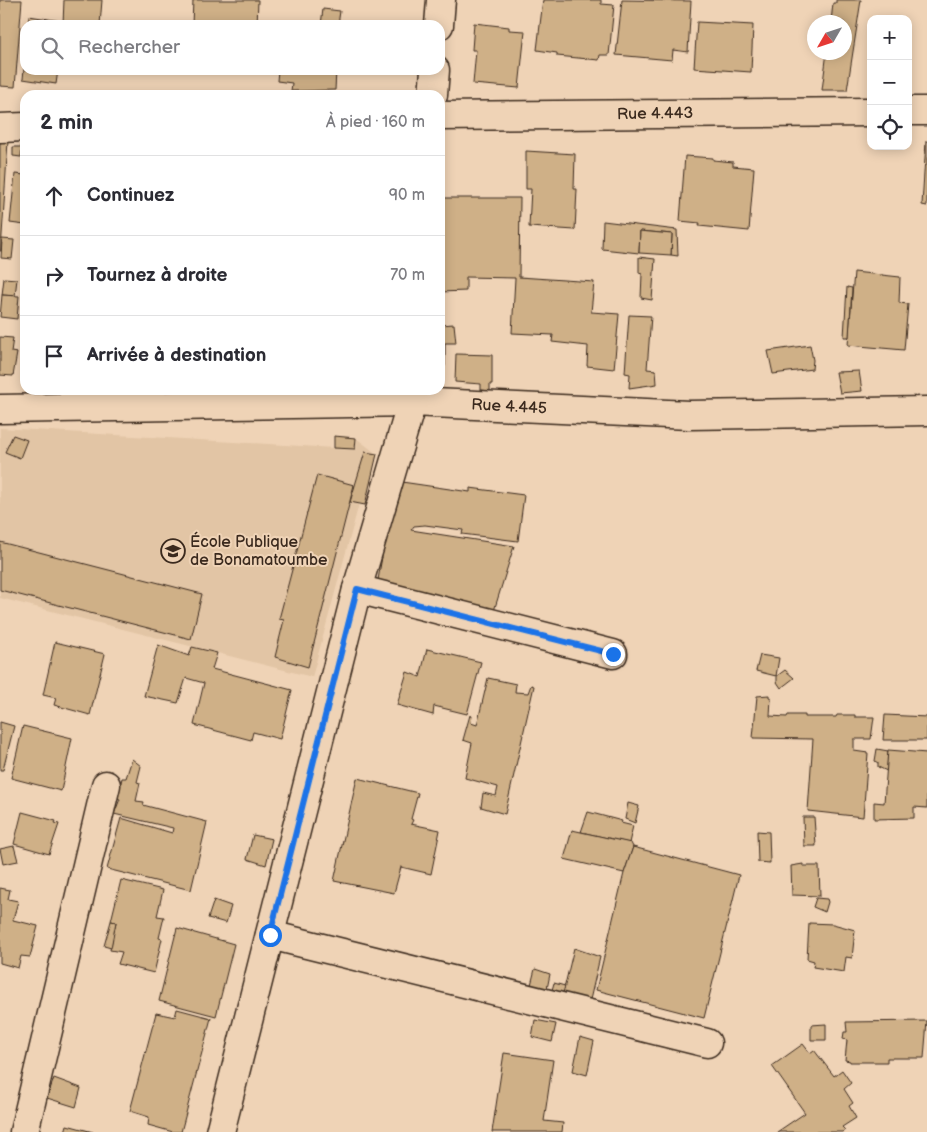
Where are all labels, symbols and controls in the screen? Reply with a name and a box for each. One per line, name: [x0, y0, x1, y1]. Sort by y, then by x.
north arrow: [807, 15, 852, 60]
map controls: [867, 15, 912, 150]
button: +: [867, 15, 912, 60]
search box: [20, 20, 445, 75]
icon: search: [38, 34, 66, 62]
text: Rechercher: [78, 36, 180, 59]
button: −: [867, 60, 912, 105]
street label: Rue 4.443: [617, 104, 693, 124]
button: locate: [867, 105, 912, 150]
text: 2 min: [40, 110, 93, 135]
text: À pied · 160 m: [326, 113, 425, 132]
icon: ahead: [40, 182, 68, 210]
text: Continuez: [87, 184, 174, 207]
text: 90 m: [389, 186, 425, 205]
icon: right: [40, 262, 68, 290]
text: Tournez à droite: [87, 264, 228, 287]
text: 70 m: [390, 266, 425, 285]
icon: arrive: [40, 342, 68, 370]
text: Arrivée à destination: [87, 344, 266, 367]
street label: Rue 4.445: [471, 396, 547, 418]
place label: École Publique de Bonamatoumbe: [190, 531, 328, 570]
school or university icon: École Publique de Bonamatoumbe: [160, 538, 186, 564]
route end: [602, 643, 625, 666]
route start: [259, 924, 282, 947]

